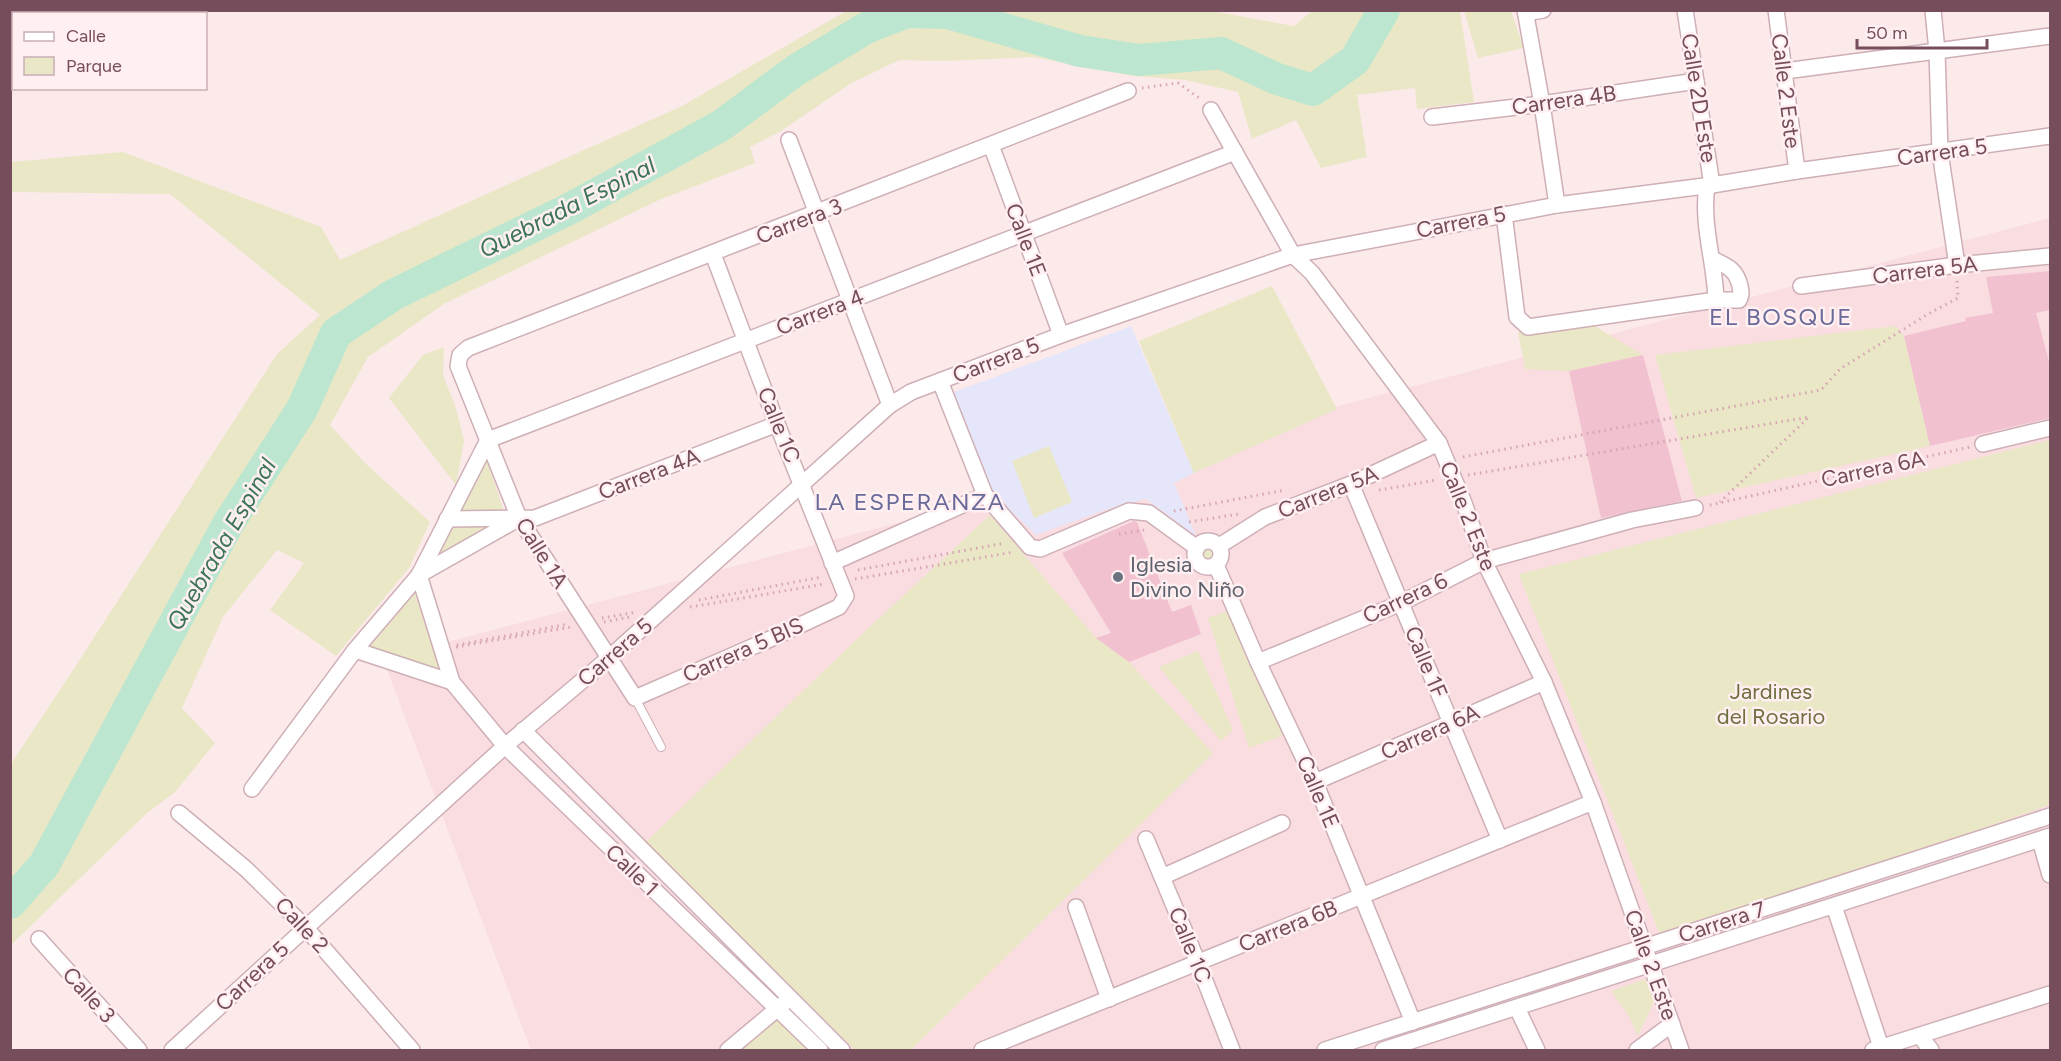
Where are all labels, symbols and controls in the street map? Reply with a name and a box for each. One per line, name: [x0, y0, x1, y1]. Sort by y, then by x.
legend: [12, 12, 207, 90]
scale bar: [1857, 12, 1988, 50]
text: 50 m: [1866, 22, 1908, 44]
text: Calle: [66, 25, 106, 47]
street label: Calle 2D Este: [1675, 31, 1723, 165]
street label: Calle 2 Este: [1766, 32, 1806, 150]
text: Parque: [66, 55, 122, 77]
street label: Carrera 4B: [1510, 79, 1618, 121]
street label: Carrera 5: [1895, 132, 1989, 172]
water label: Quebrada Espinal: [474, 150, 661, 264]
street label: Carrera 3: [752, 192, 846, 250]
street label: Calle 1E: [1000, 200, 1052, 280]
street label: Carrera 5: [1414, 200, 1508, 244]
street label: Carrera 5A: [1871, 250, 1979, 290]
street label: Carrera 4: [772, 283, 868, 341]
district label: EL BOSQUE: [1709, 302, 1853, 331]
street label: Carrera 5: [949, 331, 1043, 389]
street label: Calle 1C: [752, 383, 806, 467]
street label: Carrera 4A: [594, 442, 704, 506]
street label: Carrera 6A: [1819, 445, 1927, 493]
water label: Quebrada Espinal: [160, 452, 282, 635]
street label: Calle 2 Este: [1434, 457, 1502, 575]
street label: Carrera 5A: [1274, 460, 1382, 524]
district label: LA ESPERANZA: [814, 487, 1006, 516]
street label: Calle 1A: [510, 513, 574, 593]
place label: Iglesia Divino Niño: [1130, 551, 1244, 603]
street label: Carrera 6: [1358, 567, 1452, 629]
marker: Iglesia Divino Niño: [1111, 570, 1125, 584]
street label: Carrera 5 BIS: [679, 611, 807, 689]
street label: Carrera 5: [572, 612, 658, 692]
street label: Calle 1F: [1399, 622, 1453, 702]
park label: Jardines del Rosario: [1717, 678, 1825, 730]
street label: Carrera 6A: [1376, 698, 1484, 766]
street label: Calle 1E: [1291, 752, 1345, 832]
street label: Calle 1: [600, 838, 664, 902]
street label: Calle 2: [269, 891, 335, 959]
street label: Carrera 6B: [1235, 894, 1341, 958]
street label: Carrera 7: [1675, 895, 1769, 949]
street label: Calle 1C: [1163, 903, 1217, 987]
street label: Calle 2 Este: [1619, 906, 1683, 1024]
street label: Carrera 5: [210, 935, 294, 1017]
street label: Calle 3: [57, 961, 121, 1029]

